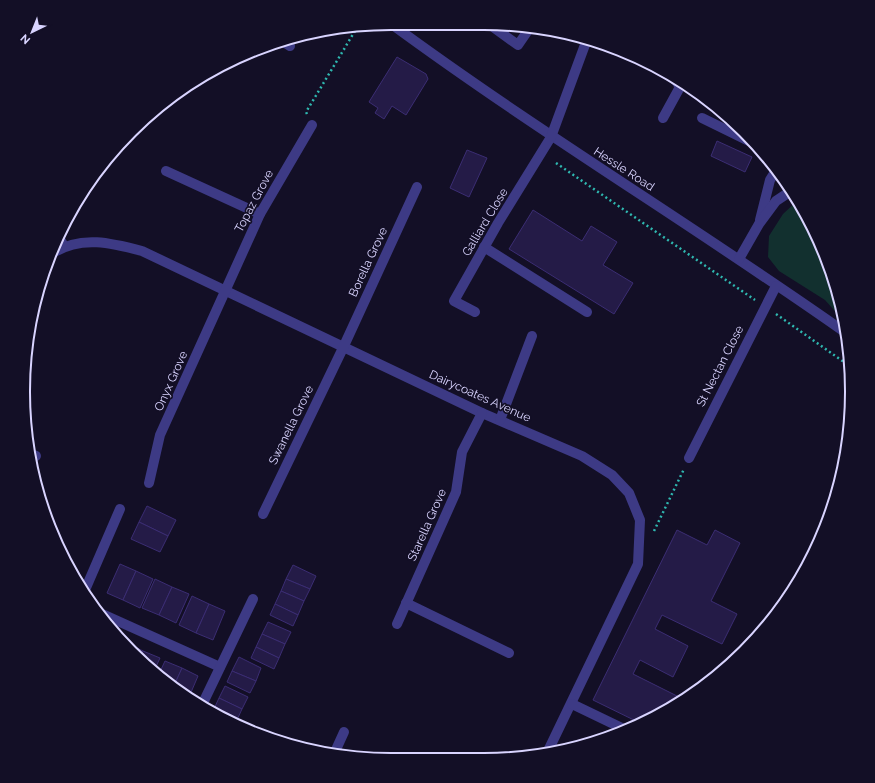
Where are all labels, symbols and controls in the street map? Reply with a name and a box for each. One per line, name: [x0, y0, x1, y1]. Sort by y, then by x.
north arrow: [12, 12, 52, 52]
text: N: [18, 31, 33, 47]
street label: Hessle Road: [591, 144, 657, 194]
street label: Topaz Grove: [232, 167, 276, 235]
street label: Galliard Close: [459, 185, 511, 259]
street label: Borella Grove: [346, 225, 390, 299]
street label: St Nectan Close: [694, 323, 746, 409]
street label: Onyx Grove: [152, 349, 190, 413]
street label: Dairycoates Avenue: [427, 367, 533, 425]
street label: Swanella Grove: [266, 383, 316, 467]
street label: Starella Grove: [405, 487, 449, 563]

